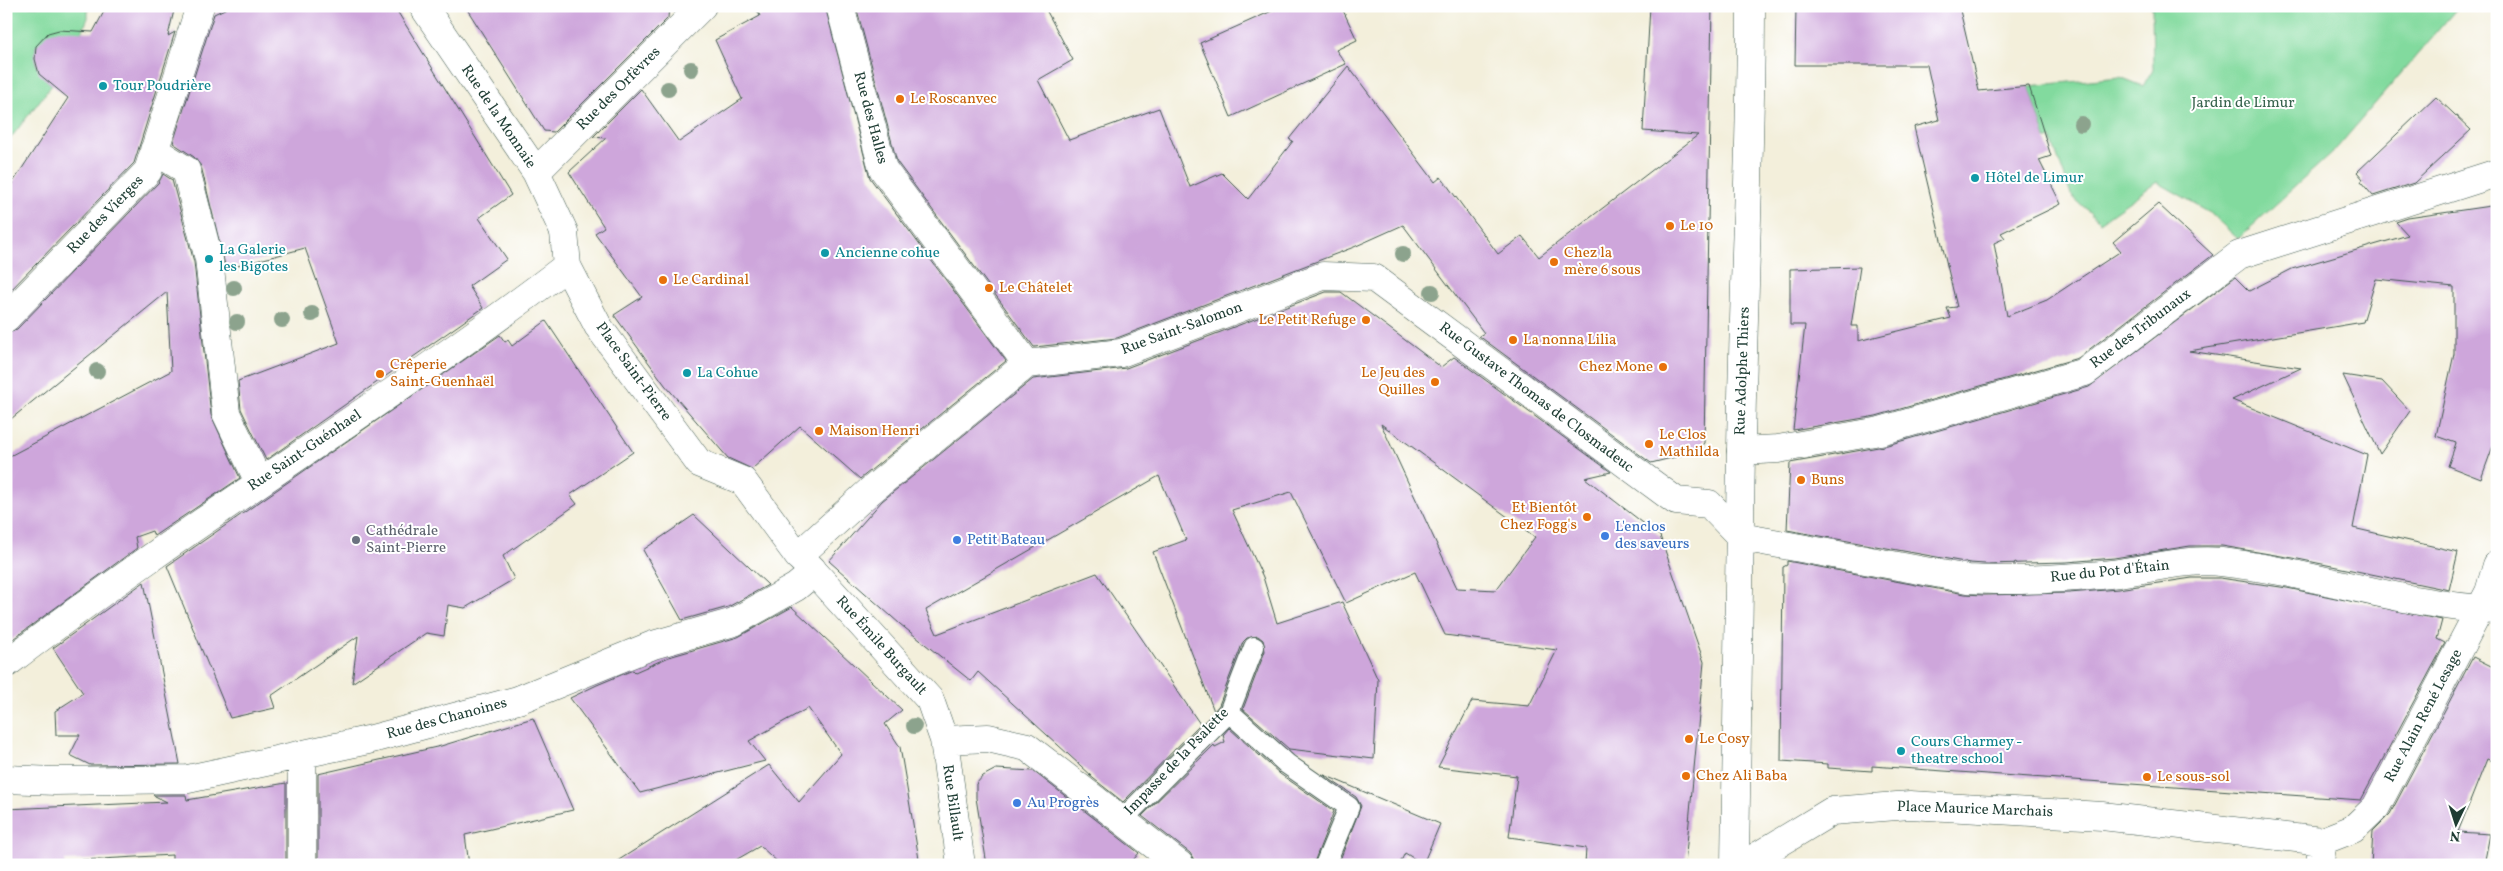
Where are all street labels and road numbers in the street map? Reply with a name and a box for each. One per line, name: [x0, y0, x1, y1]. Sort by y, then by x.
street label: Rue des Orfèvres: [572, 42, 666, 136]
street label: Rue de la Monnaie: [455, 61, 541, 173]
street label: Rue des Halles: [848, 69, 892, 167]
street label: Rue des Vierges: [63, 171, 149, 259]
street label: Rue des Tribunaux: [2086, 284, 2196, 374]
street label: Rue Saint-Salomon: [1118, 297, 1246, 361]
street label: Rue Adolphe Thiers: [1730, 306, 1756, 436]
street label: Place Saint-Pierre: [590, 318, 676, 426]
street label: Rue Gustave Thomas de Closmadeuc: [1434, 318, 1638, 478]
street label: Rue Saint-Guénhael: [244, 405, 366, 497]
street label: Rue du Pot d'Étain: [2049, 555, 2171, 589]
street label: Rue Émile Burgault: [830, 592, 932, 700]
street label: Rue Alain René Lesage: [2380, 646, 2468, 786]
street label: Rue des Chanoines: [384, 693, 510, 745]
street label: Impasse de la Psalette: [1120, 703, 1234, 821]
street label: Rue Billault: [936, 763, 968, 843]
street label: Place Maurice Marchais: [1896, 797, 2054, 823]

